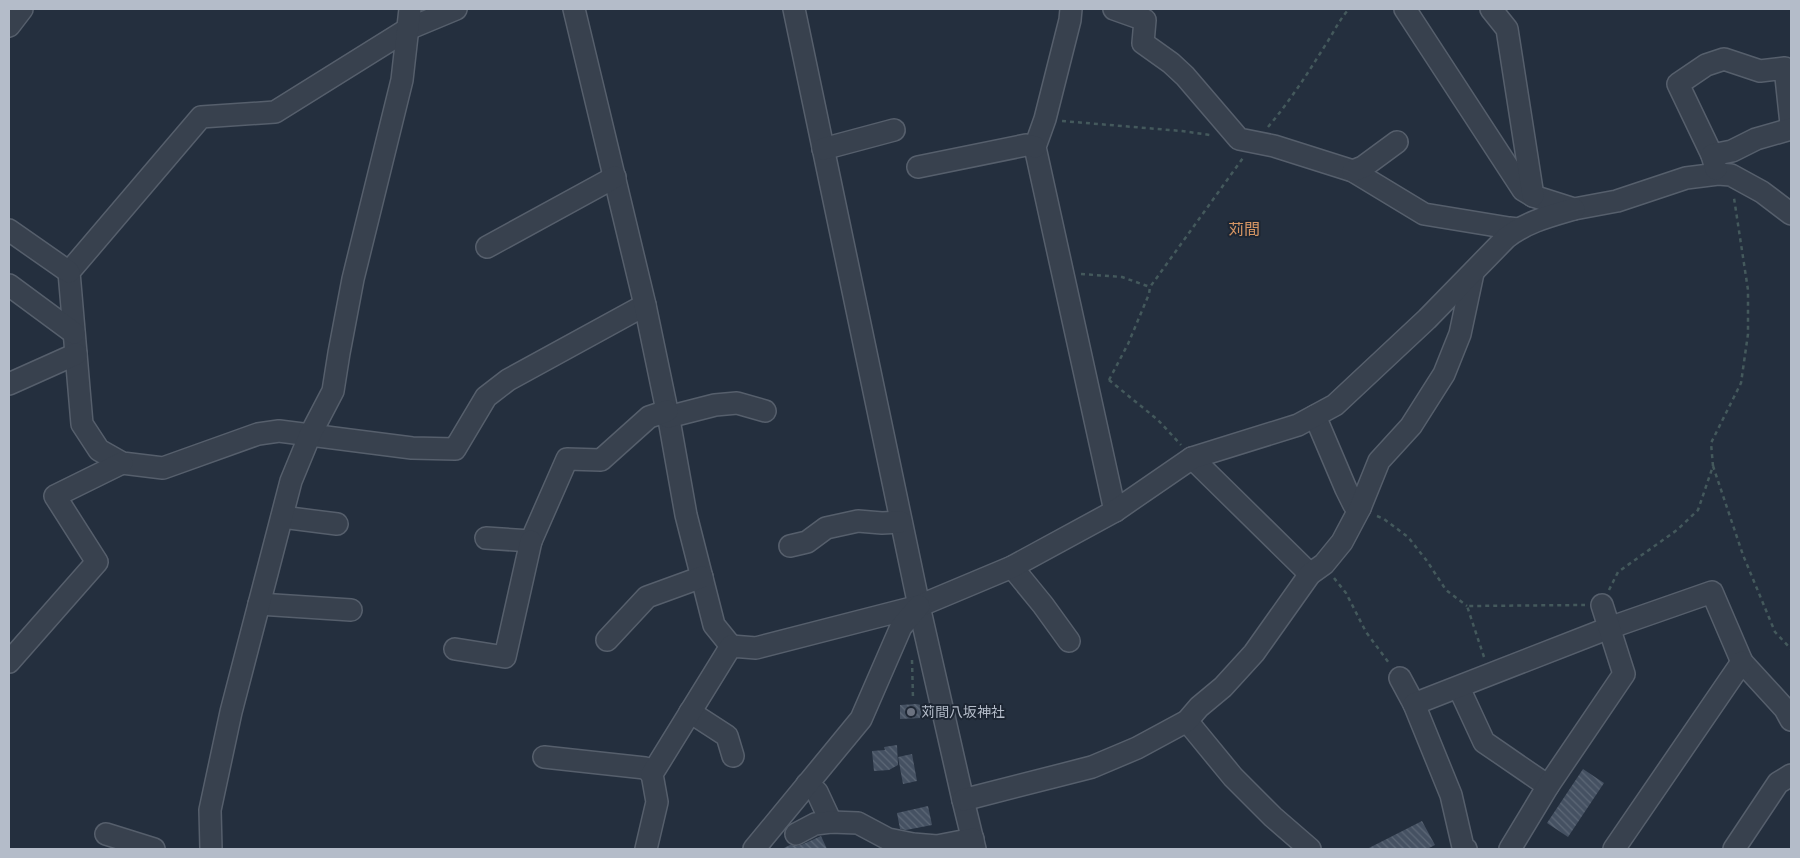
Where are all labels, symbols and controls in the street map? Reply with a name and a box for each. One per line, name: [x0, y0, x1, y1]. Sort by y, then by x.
district label: 苅間: [1228, 221, 1260, 240]
place label: 苅間八坂神社: [921, 704, 1005, 721]
marker: 苅間八坂神社: [905, 706, 917, 718]

